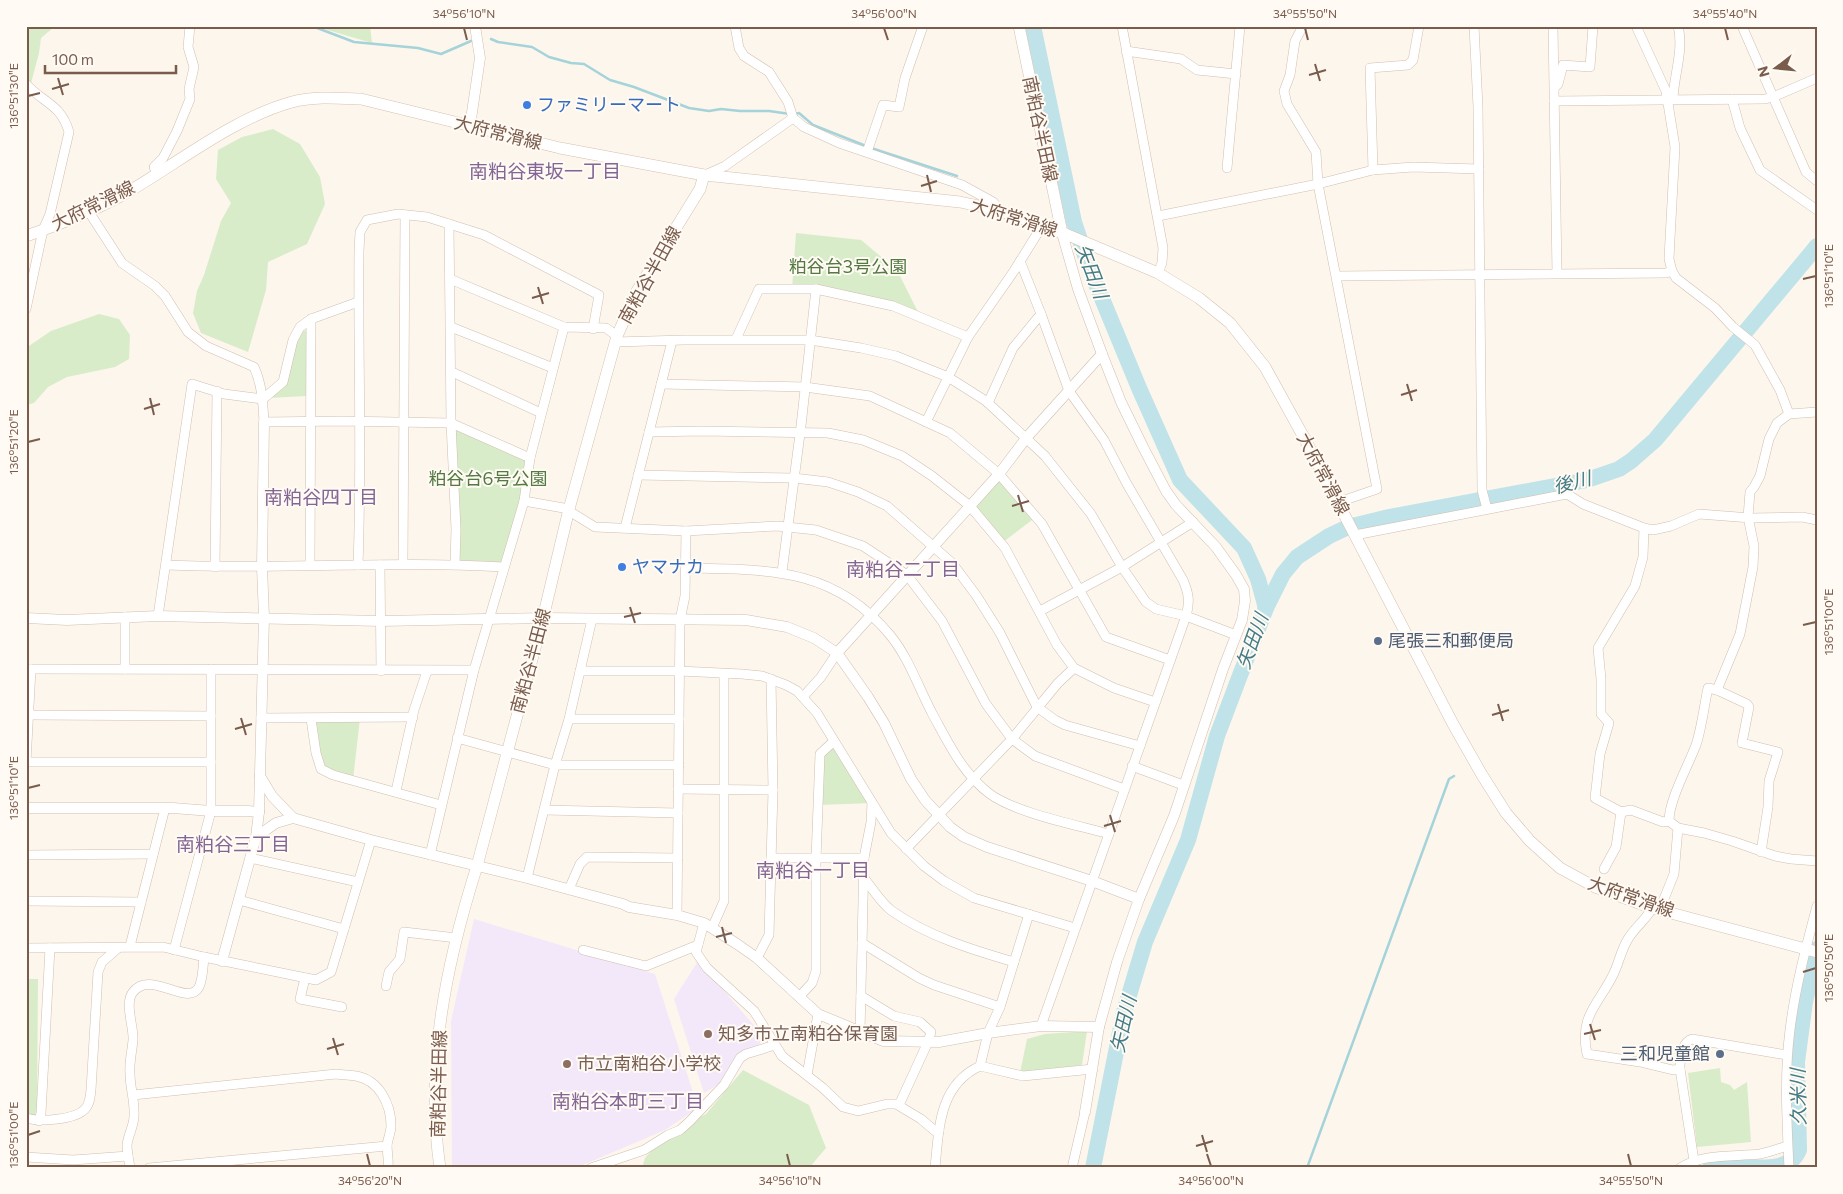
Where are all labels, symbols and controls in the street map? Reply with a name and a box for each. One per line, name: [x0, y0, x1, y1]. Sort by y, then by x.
text: 34°56'10"N: [433, 6, 495, 20]
text: 34°56'00"N: [851, 6, 917, 20]
text: 34°55'50"N: [1273, 6, 1337, 20]
text: 34°55'40"N: [1693, 6, 1757, 20]
scale bar: [45, 42, 176, 74]
north arrow: [1750, 42, 1800, 92]
text: 100 m: [52, 50, 94, 68]
text: 136°51'30"E: [6, 63, 20, 129]
text: N: [1753, 64, 1773, 79]
street label: 南粕谷半田線: [1019, 74, 1063, 184]
place label: ファミリーマート: [537, 93, 681, 115]
marker: ファミリーマート: [521, 99, 533, 111]
street label: 大府常滑線: [452, 110, 545, 154]
district label: 南粕谷東坂一丁目: [469, 159, 621, 182]
street label: 大府常滑線: [47, 175, 138, 235]
street label: 大府常滑線: [968, 193, 1061, 241]
street label: 南粕谷半田線: [613, 222, 685, 327]
water label: 矢田川: [1072, 240, 1114, 303]
text: 136°51'10"E: [1821, 244, 1835, 308]
park label: 粕谷台3号公園: [789, 255, 907, 277]
text: 136°51'20"E: [6, 409, 20, 475]
street label: 大府常滑線: [1293, 429, 1355, 518]
water label: 後川: [1551, 465, 1595, 497]
park label: 粕谷台6号公園: [429, 467, 547, 489]
district label: 南粕谷四丁目: [264, 485, 378, 508]
place label: ヤマナカ: [632, 555, 704, 577]
district label: 南粕谷二丁目: [846, 557, 960, 580]
marker: ヤマナカ: [616, 561, 628, 573]
text: 136°51'00"E: [1821, 589, 1835, 655]
street label: 南粕谷半田線: [505, 606, 555, 716]
water label: 矢田川: [1231, 608, 1273, 672]
place label: 尾張三和郵便局: [1388, 629, 1514, 651]
marker: 尾張三和郵便局: [1372, 635, 1384, 647]
text: 136°51'10"E: [6, 756, 20, 820]
district label: 南粕谷三丁目: [176, 832, 290, 855]
district label: 南粕谷一丁目: [756, 858, 870, 881]
street label: 大府常滑線: [1585, 871, 1677, 921]
text: 136°50'50"E: [1821, 934, 1835, 1002]
water label: 矢田川: [1105, 992, 1141, 1054]
place label: 知多市立南粕谷保育園: [718, 1022, 898, 1044]
marker: 知多市立南粕谷保育園: [702, 1028, 714, 1040]
street label: 南粕谷半田線: [426, 1030, 450, 1138]
place label: 三和児童館: [1620, 1042, 1710, 1064]
marker: 三和児童館: [1714, 1048, 1726, 1060]
place label: 市立南粕谷小学校: [577, 1052, 721, 1074]
marker: 市立南粕谷小学校: [561, 1058, 573, 1070]
water label: 久米川: [1785, 1066, 1809, 1126]
district label: 南粕谷本町三丁目: [552, 1089, 704, 1112]
text: 136°51'00"E: [6, 1102, 20, 1168]
text: 34°56'20"N: [338, 1173, 402, 1187]
text: 34°56'10"N: [759, 1173, 821, 1187]
text: 34°56'00"N: [1178, 1173, 1244, 1187]
text: 34°55'50"N: [1599, 1173, 1663, 1187]

